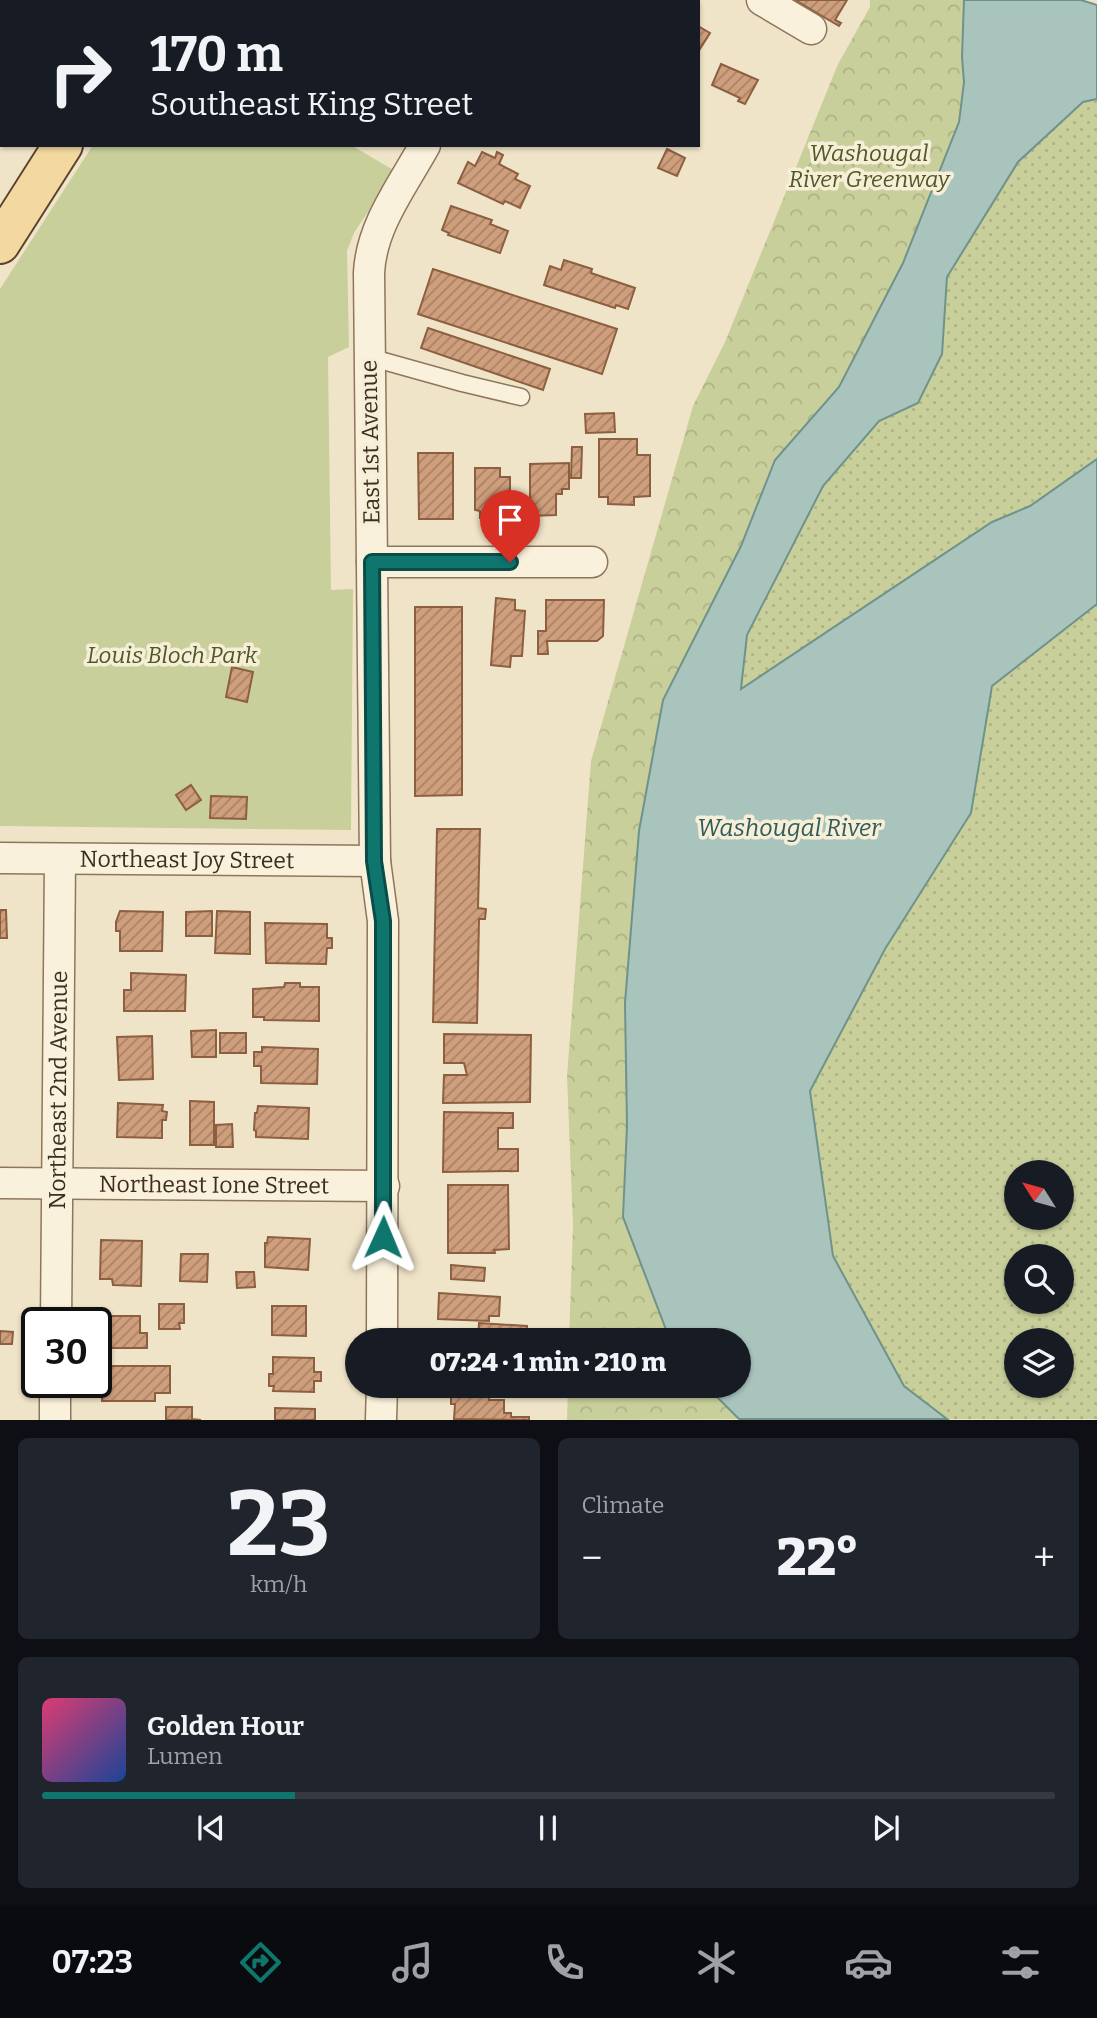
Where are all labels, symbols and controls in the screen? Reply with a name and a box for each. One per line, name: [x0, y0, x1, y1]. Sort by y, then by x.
text: 170 m: [150, 25, 283, 84]
icon: right: [35, 28, 126, 119]
text: Southeast King Street: [150, 85, 473, 123]
park label: Washougal River Greenway: [789, 139, 951, 193]
street label: East 1st Avenue: [355, 360, 385, 524]
pin: [480, 490, 540, 562]
icon: arrive: [491, 501, 529, 539]
park label: Louis Bloch Park: [87, 641, 258, 669]
water label: Washougal River: [697, 814, 882, 842]
street label: Northeast Joy Street: [80, 845, 294, 874]
street label: Northeast 2nd Avenue: [43, 970, 73, 1210]
north arrow: [1004, 1160, 1074, 1230]
map controls: [1004, 1160, 1074, 1398]
street label: Northeast Ione Street: [99, 1170, 329, 1200]
position arrow: [346, 1200, 420, 1274]
button: search: [1004, 1244, 1074, 1314]
speed limit sign: 30: [21, 1307, 112, 1398]
button: layers: [1004, 1328, 1074, 1398]
text: 07:24 · 1 min · 210 m: [430, 1347, 666, 1378]
text: 23: [227, 1470, 331, 1579]
text: Climate: [582, 1491, 664, 1519]
text: 22°: [777, 1526, 859, 1589]
text: −: [582, 1535, 602, 1581]
text: +: [1033, 1535, 1055, 1581]
text: km/h: [250, 1570, 307, 1598]
text: Golden Hour: [147, 1711, 304, 1742]
text: Lumen: [147, 1742, 223, 1770]
icon: previous: [192, 1809, 230, 1847]
icon: pause: [529, 1809, 567, 1847]
icon: next: [867, 1809, 905, 1847]
icon: directions: [236, 1938, 285, 1987]
icon: music: [388, 1938, 437, 1987]
icon: phone: [540, 1938, 589, 1987]
icon: climate: [692, 1938, 741, 1987]
icon: car: [844, 1938, 893, 1987]
icon: filters: [996, 1938, 1045, 1987]
text: 07:23: [52, 1943, 133, 1981]

